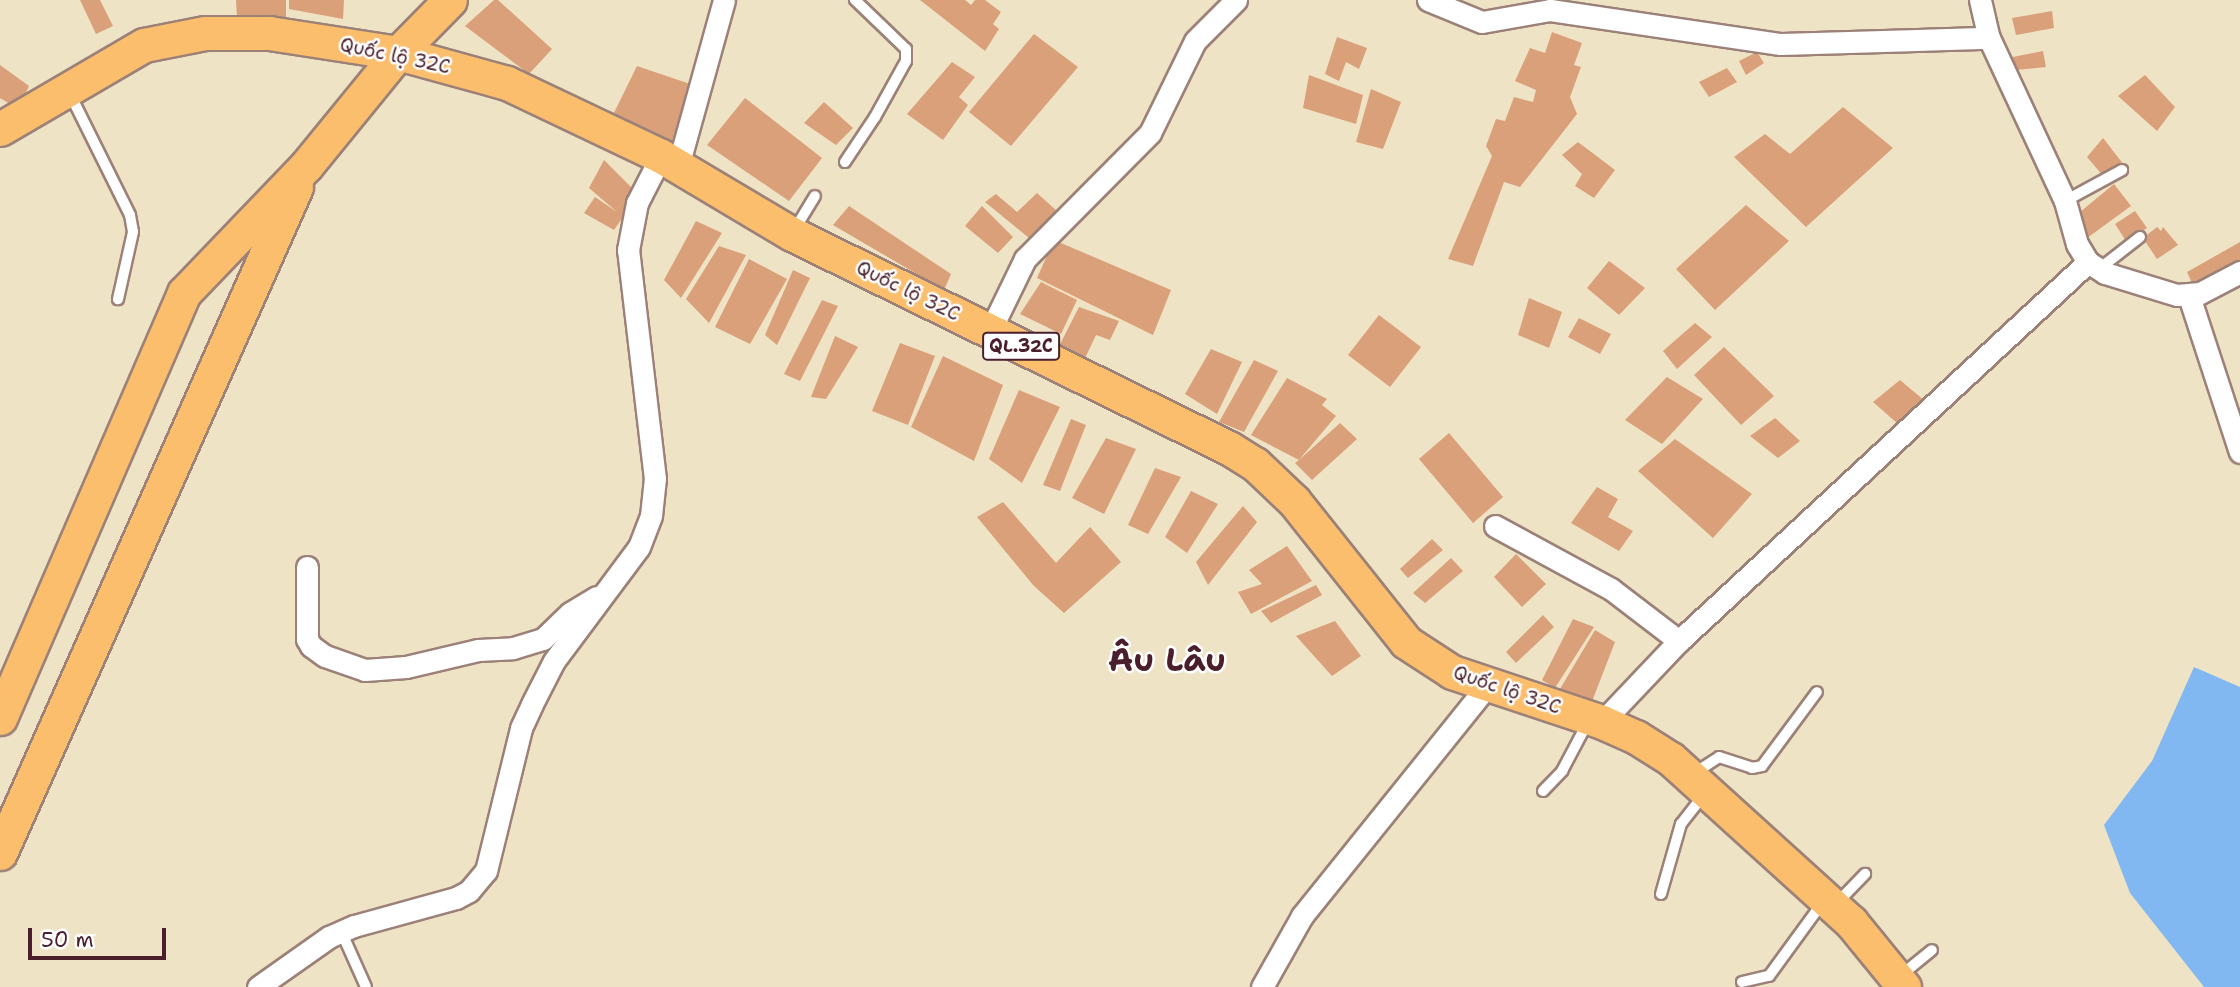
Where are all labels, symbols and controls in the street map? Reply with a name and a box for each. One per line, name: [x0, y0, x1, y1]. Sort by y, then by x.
street label: Quốc lộ 32C: [338, 33, 452, 79]
street label: Quốc lộ 32C: [853, 256, 963, 326]
road number: QL.32C: [981, 332, 1061, 360]
district label: Âu Lâu: [1108, 640, 1226, 680]
street label: Quốc lộ 32C: [1450, 661, 1564, 719]
scale bar: [32, 914, 170, 958]
text: 50 m: [41, 926, 94, 954]

